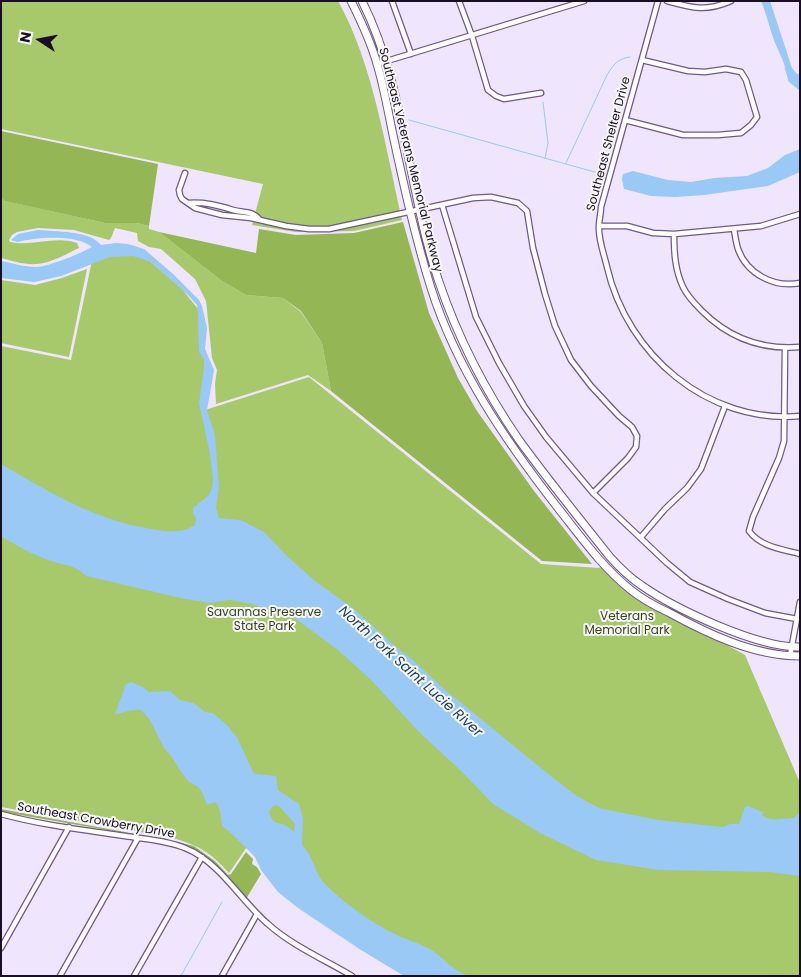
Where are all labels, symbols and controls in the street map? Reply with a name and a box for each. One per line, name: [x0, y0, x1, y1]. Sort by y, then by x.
north arrow: [15, 15, 65, 65]
text: N: [14, 30, 36, 44]
street label: Southeast Veterans Memorial Parkway: [375, 46, 445, 274]
street label: Southeast Shelter Drive: [584, 75, 634, 213]
water label: North Fork Saint Lucie River: [335, 603, 485, 741]
park label: Savannas Preserve State Park: [207, 606, 321, 634]
park label: Veterans Memorial Park: [584, 610, 670, 638]
street label: Southeast Crowberry Drive: [16, 800, 176, 842]

